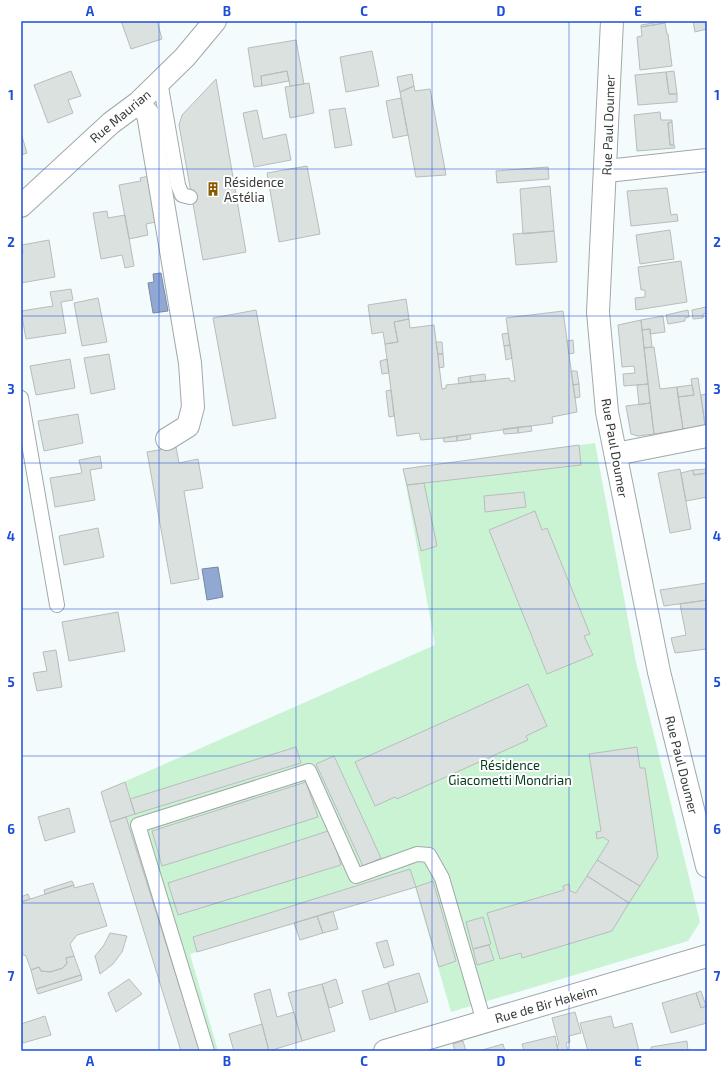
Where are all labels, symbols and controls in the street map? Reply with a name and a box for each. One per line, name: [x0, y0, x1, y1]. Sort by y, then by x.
text: A: [86, 3, 95, 19]
text: B: [223, 3, 231, 19]
text: C: [360, 3, 368, 19]
text: D: [497, 3, 506, 19]
text: E: [634, 3, 642, 19]
street label: Rue Paul Doumer: [598, 74, 618, 176]
street label: Rue Maurian: [86, 86, 154, 146]
text: 1: [8, 87, 14, 103]
text: 1: [714, 87, 720, 103]
place label: Résidence Astélia: [224, 174, 284, 205]
building icon: Résidence Astélia: [205, 181, 221, 197]
text: 2: [7, 234, 15, 250]
text: 2: [713, 234, 721, 250]
text: 3: [7, 381, 15, 397]
text: 3: [713, 381, 721, 397]
street label: Rue Paul Doumer: [598, 397, 632, 499]
text: 4: [7, 528, 15, 544]
text: 4: [713, 528, 721, 544]
text: 5: [7, 674, 15, 690]
text: 5: [713, 674, 721, 690]
street label: Rue Paul Doumer: [662, 714, 702, 816]
park label: Résidence Giacometti Mondrian: [448, 757, 572, 788]
text: 6: [7, 821, 15, 837]
text: 6: [713, 821, 721, 837]
text: 7: [8, 968, 15, 984]
text: 7: [714, 968, 721, 984]
street label: Rue de Bir Hakeim: [493, 982, 599, 1026]
text: A: [86, 1053, 95, 1069]
text: B: [223, 1053, 231, 1069]
text: C: [360, 1053, 368, 1069]
text: D: [497, 1053, 506, 1069]
text: E: [634, 1053, 642, 1069]

